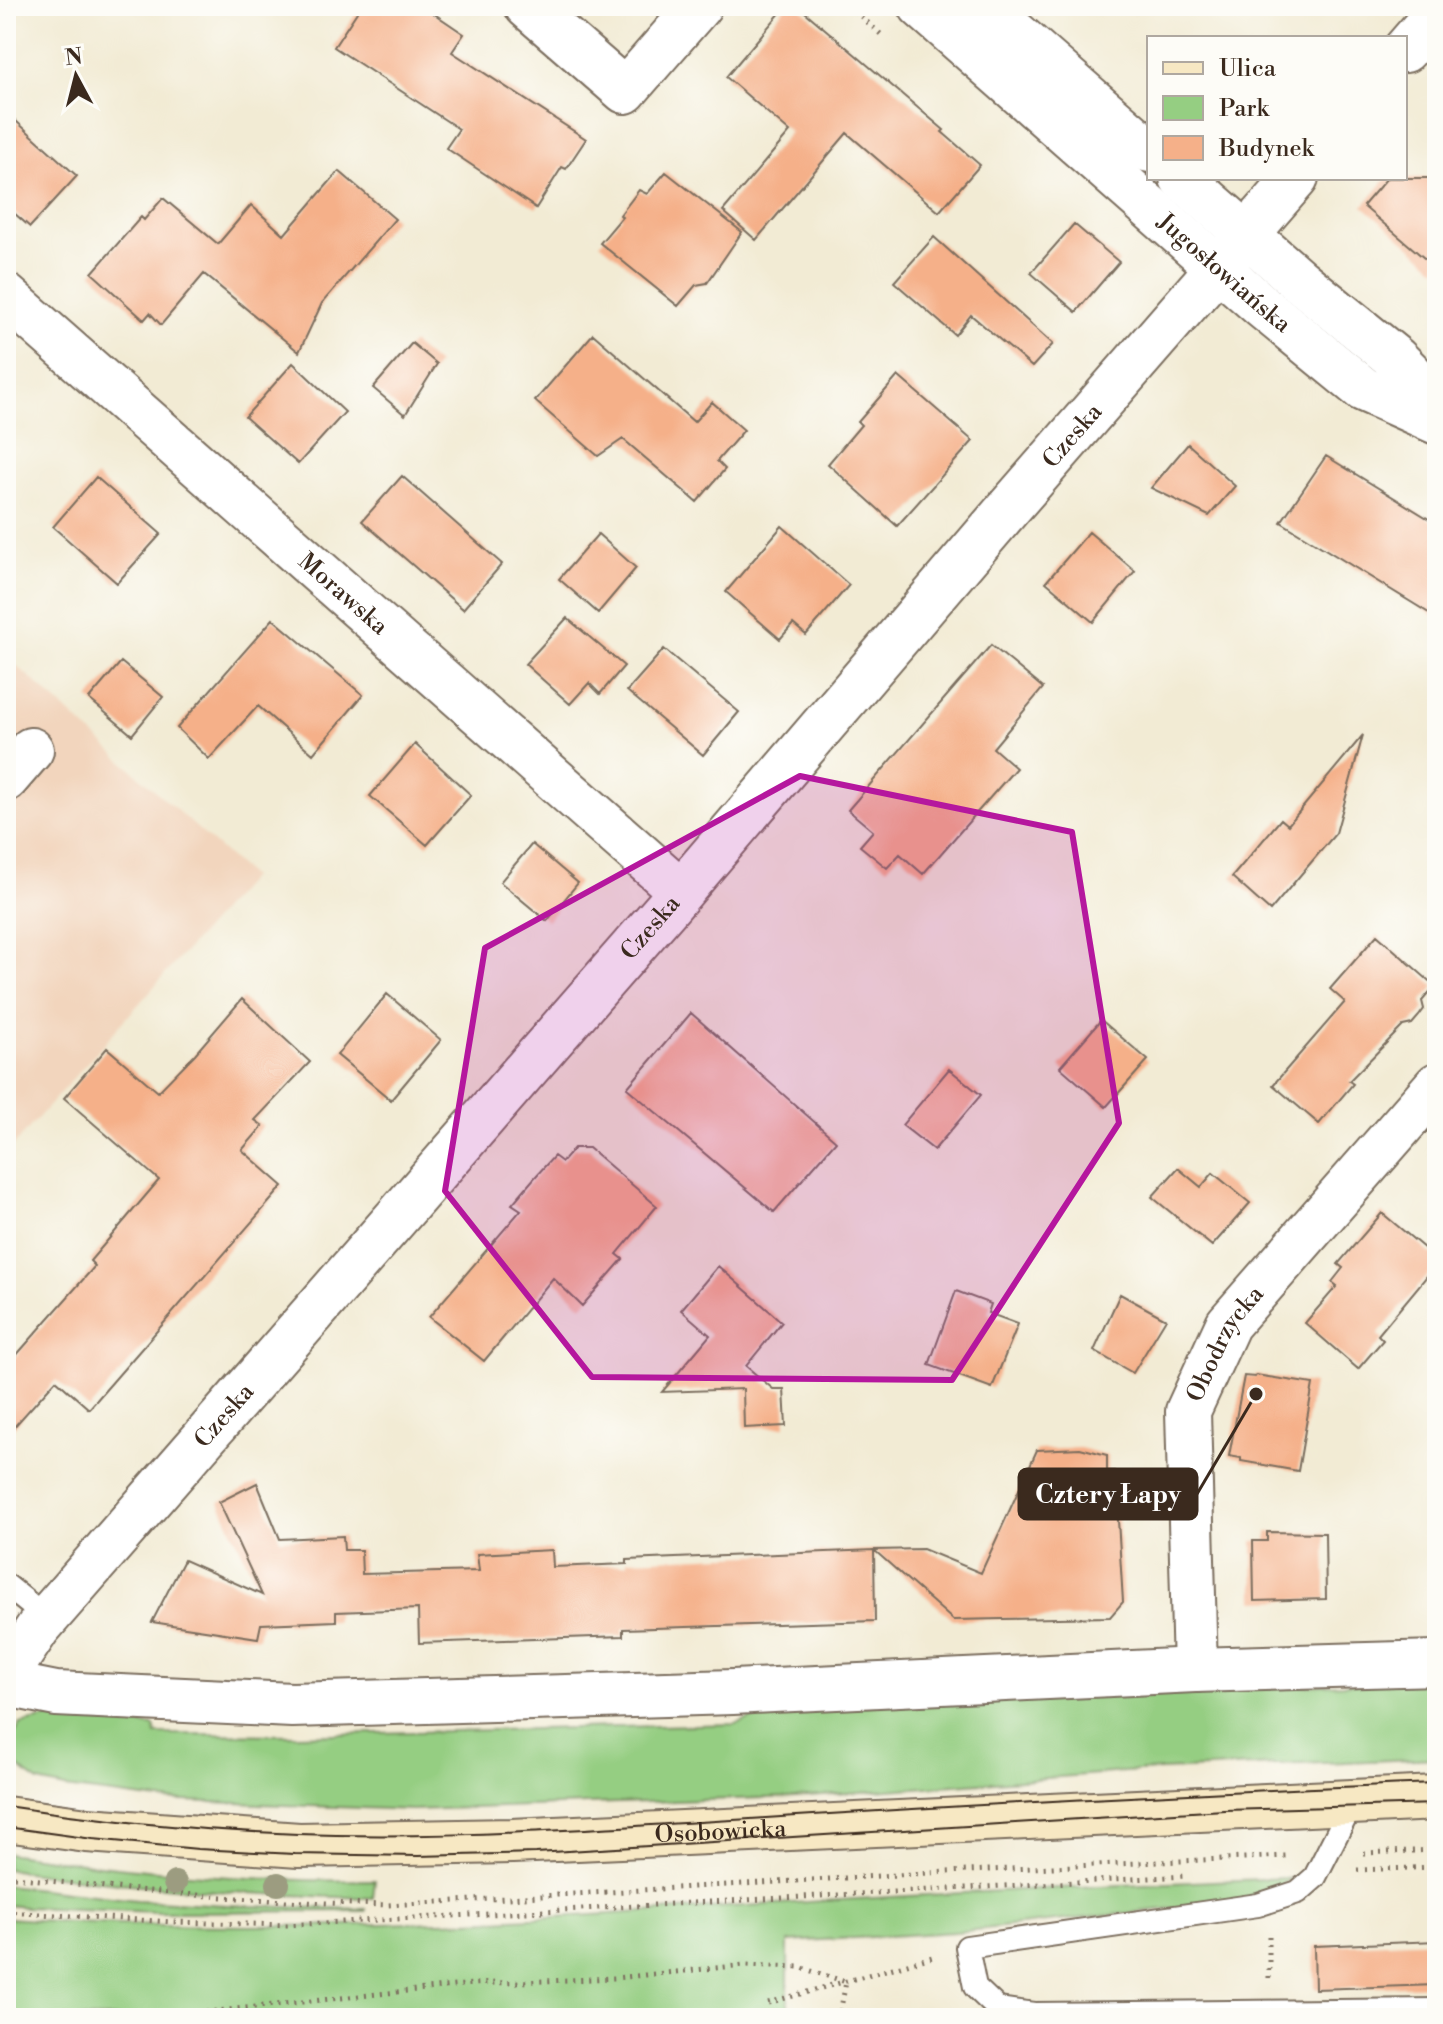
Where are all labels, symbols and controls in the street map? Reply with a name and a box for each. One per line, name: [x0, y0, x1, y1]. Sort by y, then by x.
north arrow: [36, 36, 116, 116]
legend: [1147, 36, 1407, 180]
text: N: [63, 43, 85, 72]
text: Ulica: [1219, 54, 1277, 84]
text: Park: [1219, 94, 1270, 124]
text: Budynek: [1218, 134, 1316, 164]
street label: Jugosłowiańska: [1150, 206, 1297, 340]
street label: Czeska: [1036, 397, 1109, 475]
street label: Morawska: [292, 547, 395, 642]
street label: Czeska: [614, 889, 688, 967]
street label: Obodrzycka: [1180, 1279, 1271, 1407]
street label: Czeska: [188, 1377, 261, 1455]
callout: Cztery Łapy: [1019, 1469, 1197, 1519]
text: Cztery Łapy: [1035, 1479, 1182, 1511]
street label: Osobowicka: [654, 1814, 788, 1850]

